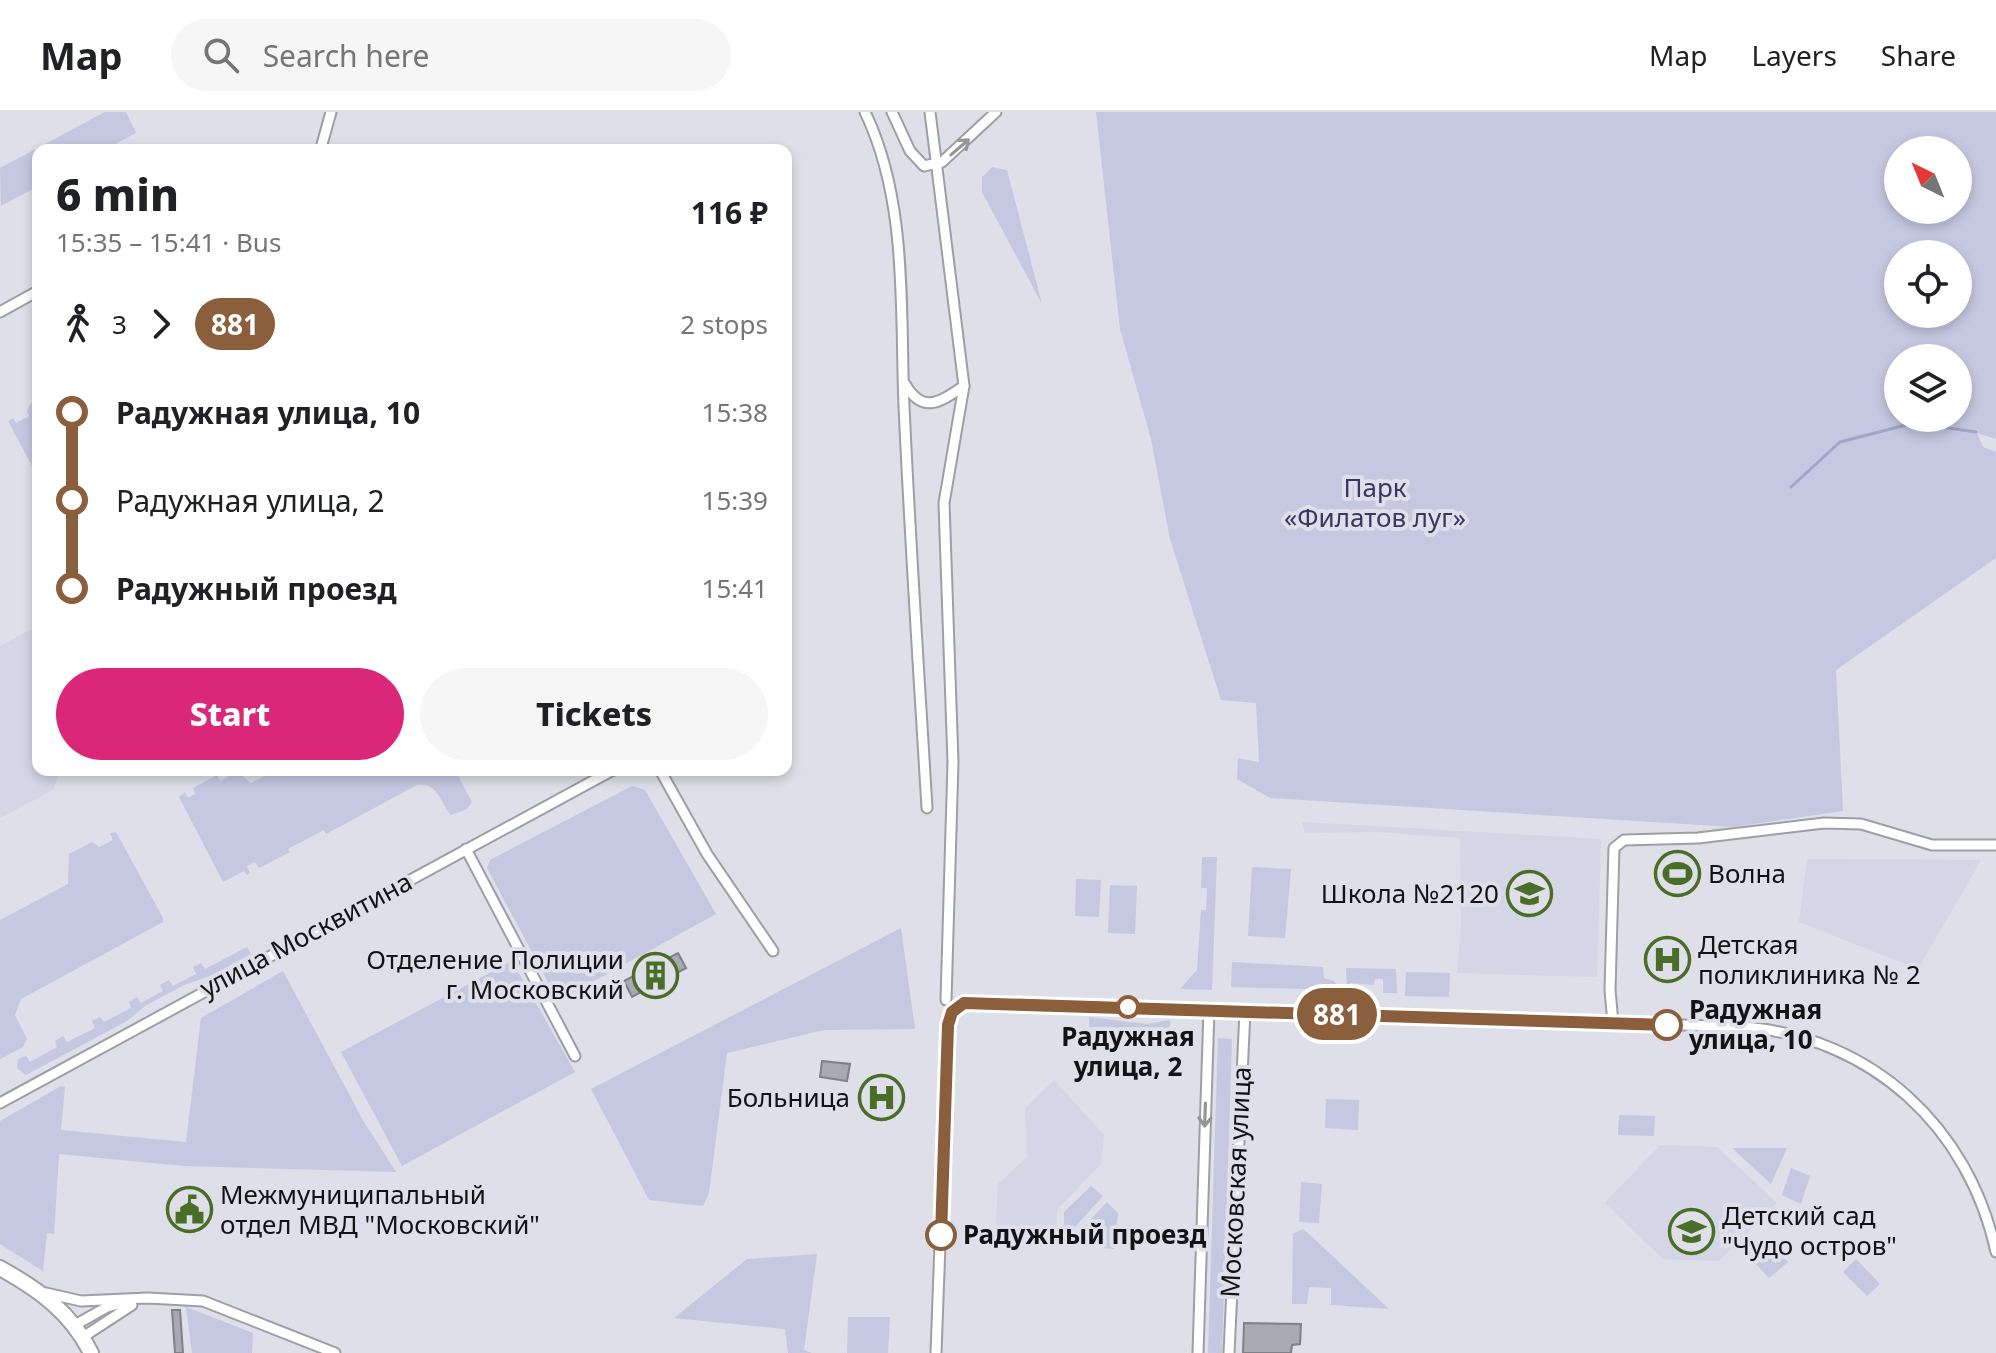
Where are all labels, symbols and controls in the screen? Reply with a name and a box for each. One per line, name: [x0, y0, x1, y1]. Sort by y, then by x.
search box: [171, 19, 731, 91]
text: Map: [40, 29, 123, 81]
icon: search: [199, 33, 243, 77]
text: Search here: [263, 35, 430, 76]
text: Map: [1649, 36, 1707, 74]
text: Layers: [1751, 36, 1837, 74]
text: Share: [1881, 36, 1956, 74]
north arrow: [1884, 136, 1972, 224]
map controls: [1884, 136, 1972, 432]
one-way arrow: [949, 138, 969, 156]
text: 6 min: [56, 164, 179, 224]
text: 116 ₽: [691, 192, 768, 233]
text: 15:35 – 15:41 · Bus: [56, 224, 281, 260]
button: locate: [1884, 240, 1972, 328]
icon: walk: [56, 302, 100, 346]
icon: forward: [139, 302, 183, 346]
text: 881: [211, 305, 259, 343]
text: 3: [112, 306, 127, 342]
text: 2 stops: [680, 306, 768, 342]
button: layers: [1884, 344, 1972, 432]
text: Радужная улица, 10: [116, 392, 420, 433]
text: 15:38: [702, 394, 768, 430]
park label: Парк «Филатов луг»: [1284, 469, 1466, 535]
text: Радужная улица, 2: [116, 480, 385, 521]
text: 15:39: [702, 482, 768, 518]
text: Радужный проезд: [116, 568, 397, 609]
text: 15:41: [702, 570, 768, 606]
button: Start: [56, 668, 404, 760]
button: Tickets: [420, 668, 768, 760]
sports icon: Волна: [1653, 850, 1701, 898]
place label: Волна: [1708, 855, 1786, 891]
street label: улица Москвитина: [193, 863, 418, 1005]
school or university icon: Школа №2120: [1506, 870, 1554, 918]
place label: Школа №2120: [1321, 875, 1499, 911]
place label: Детская поликлиника № 2: [1698, 926, 1921, 992]
hospital icon: Детская поликлиника № 2: [1643, 936, 1691, 984]
place label: Отделение Полиции г. Московский: [366, 941, 624, 1007]
building icon: Отделение Полиции г. Московский: [631, 951, 679, 999]
line badge: 881: [1291, 988, 1383, 1040]
place label: Радужная улица, 10: [1688, 991, 1822, 1057]
text: 881: [1313, 995, 1361, 1033]
marker: Радужная улица, 2: [1117, 996, 1139, 1018]
marker: Радужная улица, 10: [1652, 1010, 1682, 1040]
place label: Радужная улица, 2: [1061, 1018, 1195, 1084]
street label: Московская улица: [1211, 1066, 1259, 1298]
hospital icon: Больница: [857, 1074, 905, 1122]
place label: Больница: [727, 1079, 850, 1115]
one-way arrow: [1198, 1101, 1213, 1128]
place label: Межмуниципальный отдел МВД "Московский": [220, 1176, 540, 1242]
public building icon: Межмуниципальный отдел МВД "Московский": [165, 1186, 213, 1234]
place label: Детский сад "Чудо остров": [1722, 1197, 1897, 1263]
school or university icon: Детский сад "Чудо остров": [1667, 1207, 1715, 1255]
place label: Радужный проезд: [963, 1216, 1207, 1252]
marker: Радужный проезд: [926, 1220, 956, 1250]

